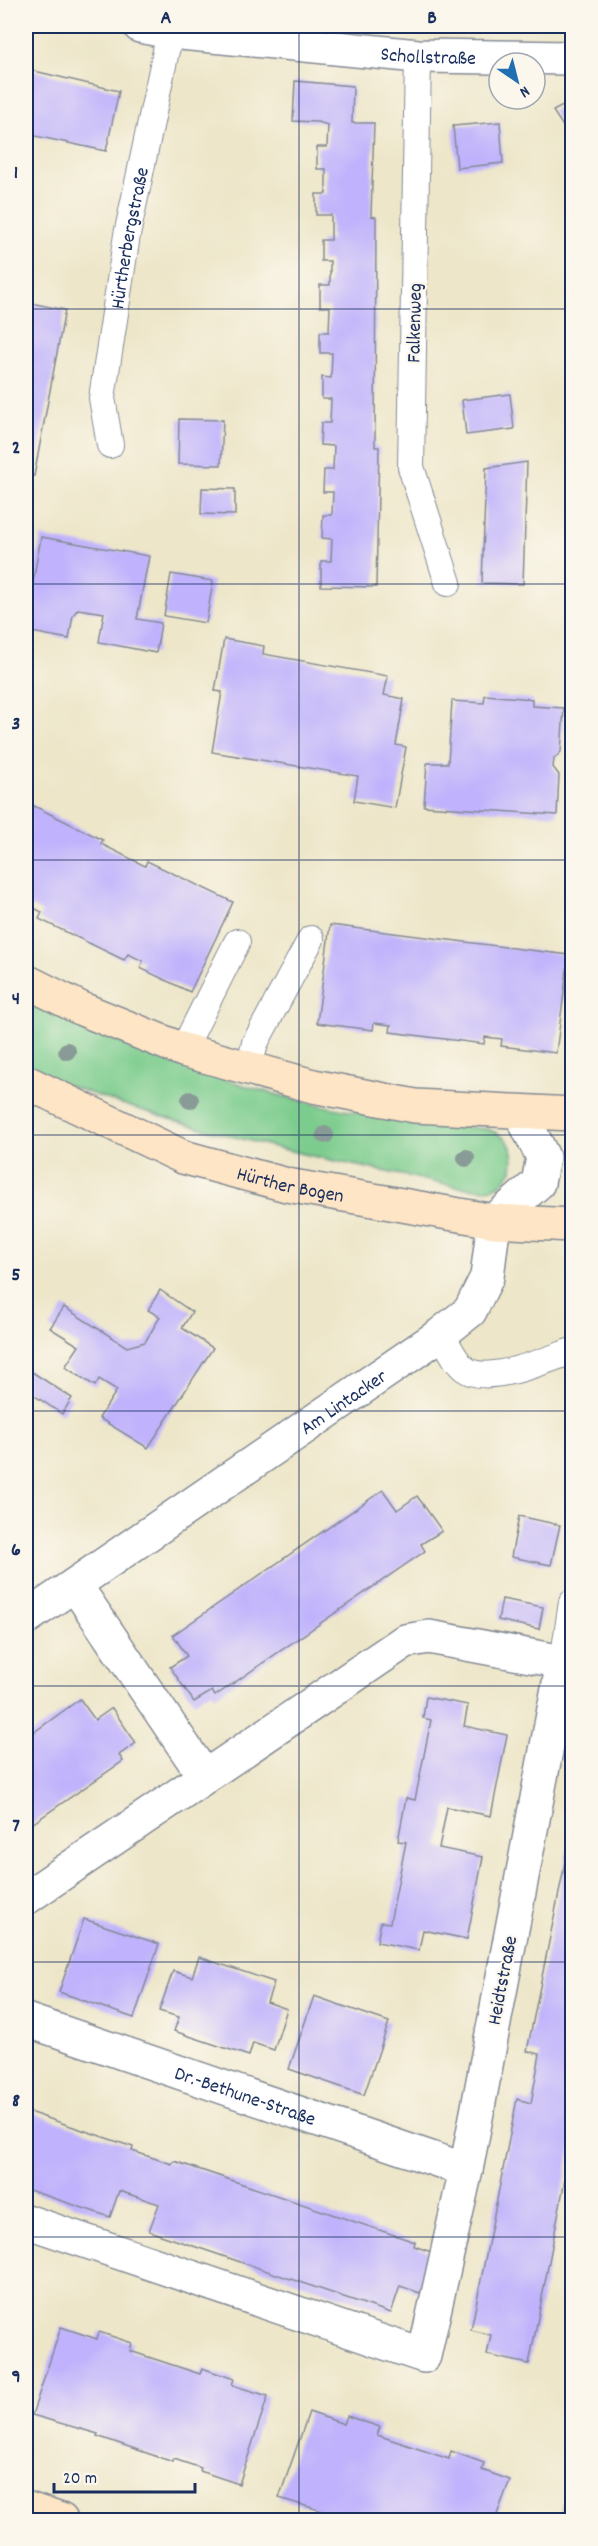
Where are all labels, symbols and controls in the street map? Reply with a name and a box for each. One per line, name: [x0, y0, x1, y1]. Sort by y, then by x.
text: A: [161, 5, 172, 33]
text: B: [427, 5, 437, 33]
street label: Schollstraße: [379, 41, 476, 74]
north arrow: [487, 51, 547, 111]
text: N: [514, 80, 534, 103]
text: 1: [14, 160, 18, 188]
street label: Hürtherbergstraße: [105, 165, 158, 311]
street label: Falkenweg: [401, 283, 431, 363]
text: 2: [12, 435, 20, 463]
text: 3: [12, 711, 20, 739]
text: 4: [12, 986, 20, 1014]
street label: Hürther Bogen: [233, 1161, 346, 1212]
text: 5: [11, 1262, 21, 1290]
street label: Am Lintacker: [296, 1364, 394, 1443]
text: 6: [11, 1537, 21, 1565]
text: 7: [12, 1813, 20, 1841]
street label: Heidtstraße: [482, 1933, 526, 2028]
street label: Dr.-Bethune-Straße: [170, 2061, 319, 2135]
text: 8: [12, 2088, 20, 2116]
text: 9: [11, 2364, 21, 2392]
scale bar: [54, 2456, 195, 2494]
text: 20 m: [63, 2467, 97, 2492]

